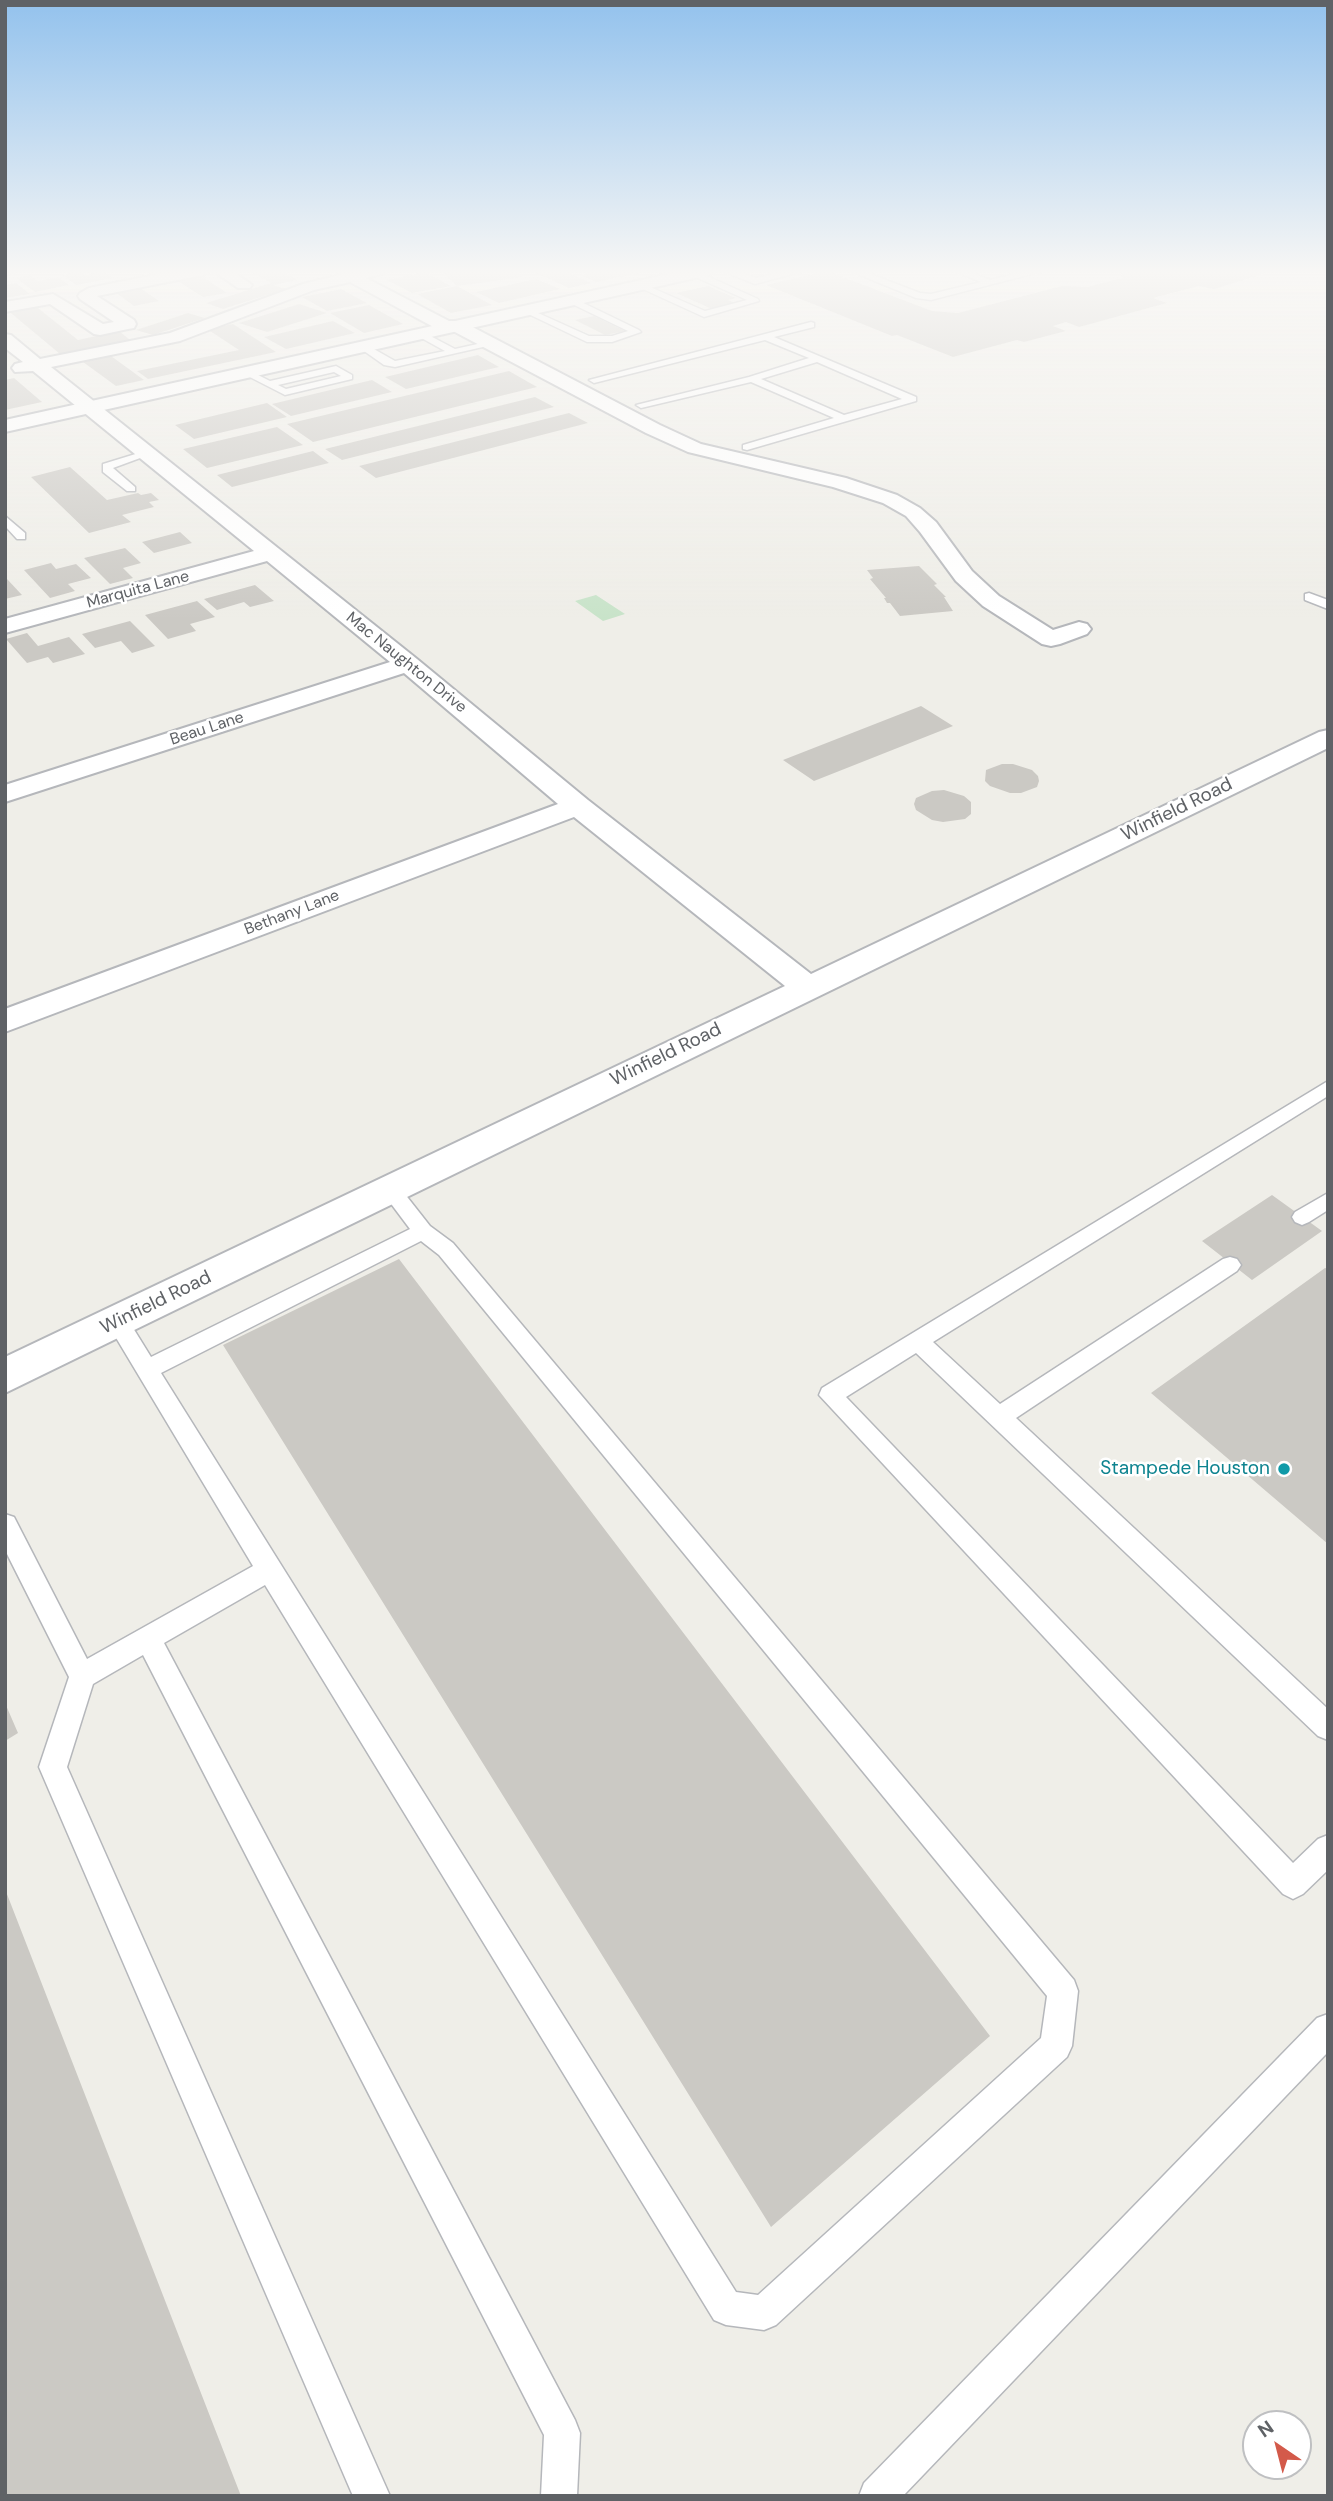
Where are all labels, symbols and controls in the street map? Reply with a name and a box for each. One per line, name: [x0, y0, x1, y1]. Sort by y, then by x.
street label: Marquita Lane: [85, 567, 191, 613]
street label: Mac Naughton Drive: [342, 609, 470, 717]
street label: Beau Lane: [168, 708, 246, 750]
street label: Winfield Road: [1118, 773, 1236, 847]
street label: Bethany Lane: [242, 886, 342, 940]
street label: Winfield Road: [607, 1018, 725, 1092]
street label: Winfield Road: [97, 1266, 215, 1340]
place label: Stampede Houston: [1100, 1458, 1270, 1480]
marker: Stampede Houston: [1276, 1461, 1292, 1477]
north arrow: [1242, 2410, 1312, 2480]
text: N: [1253, 2415, 1279, 2443]

